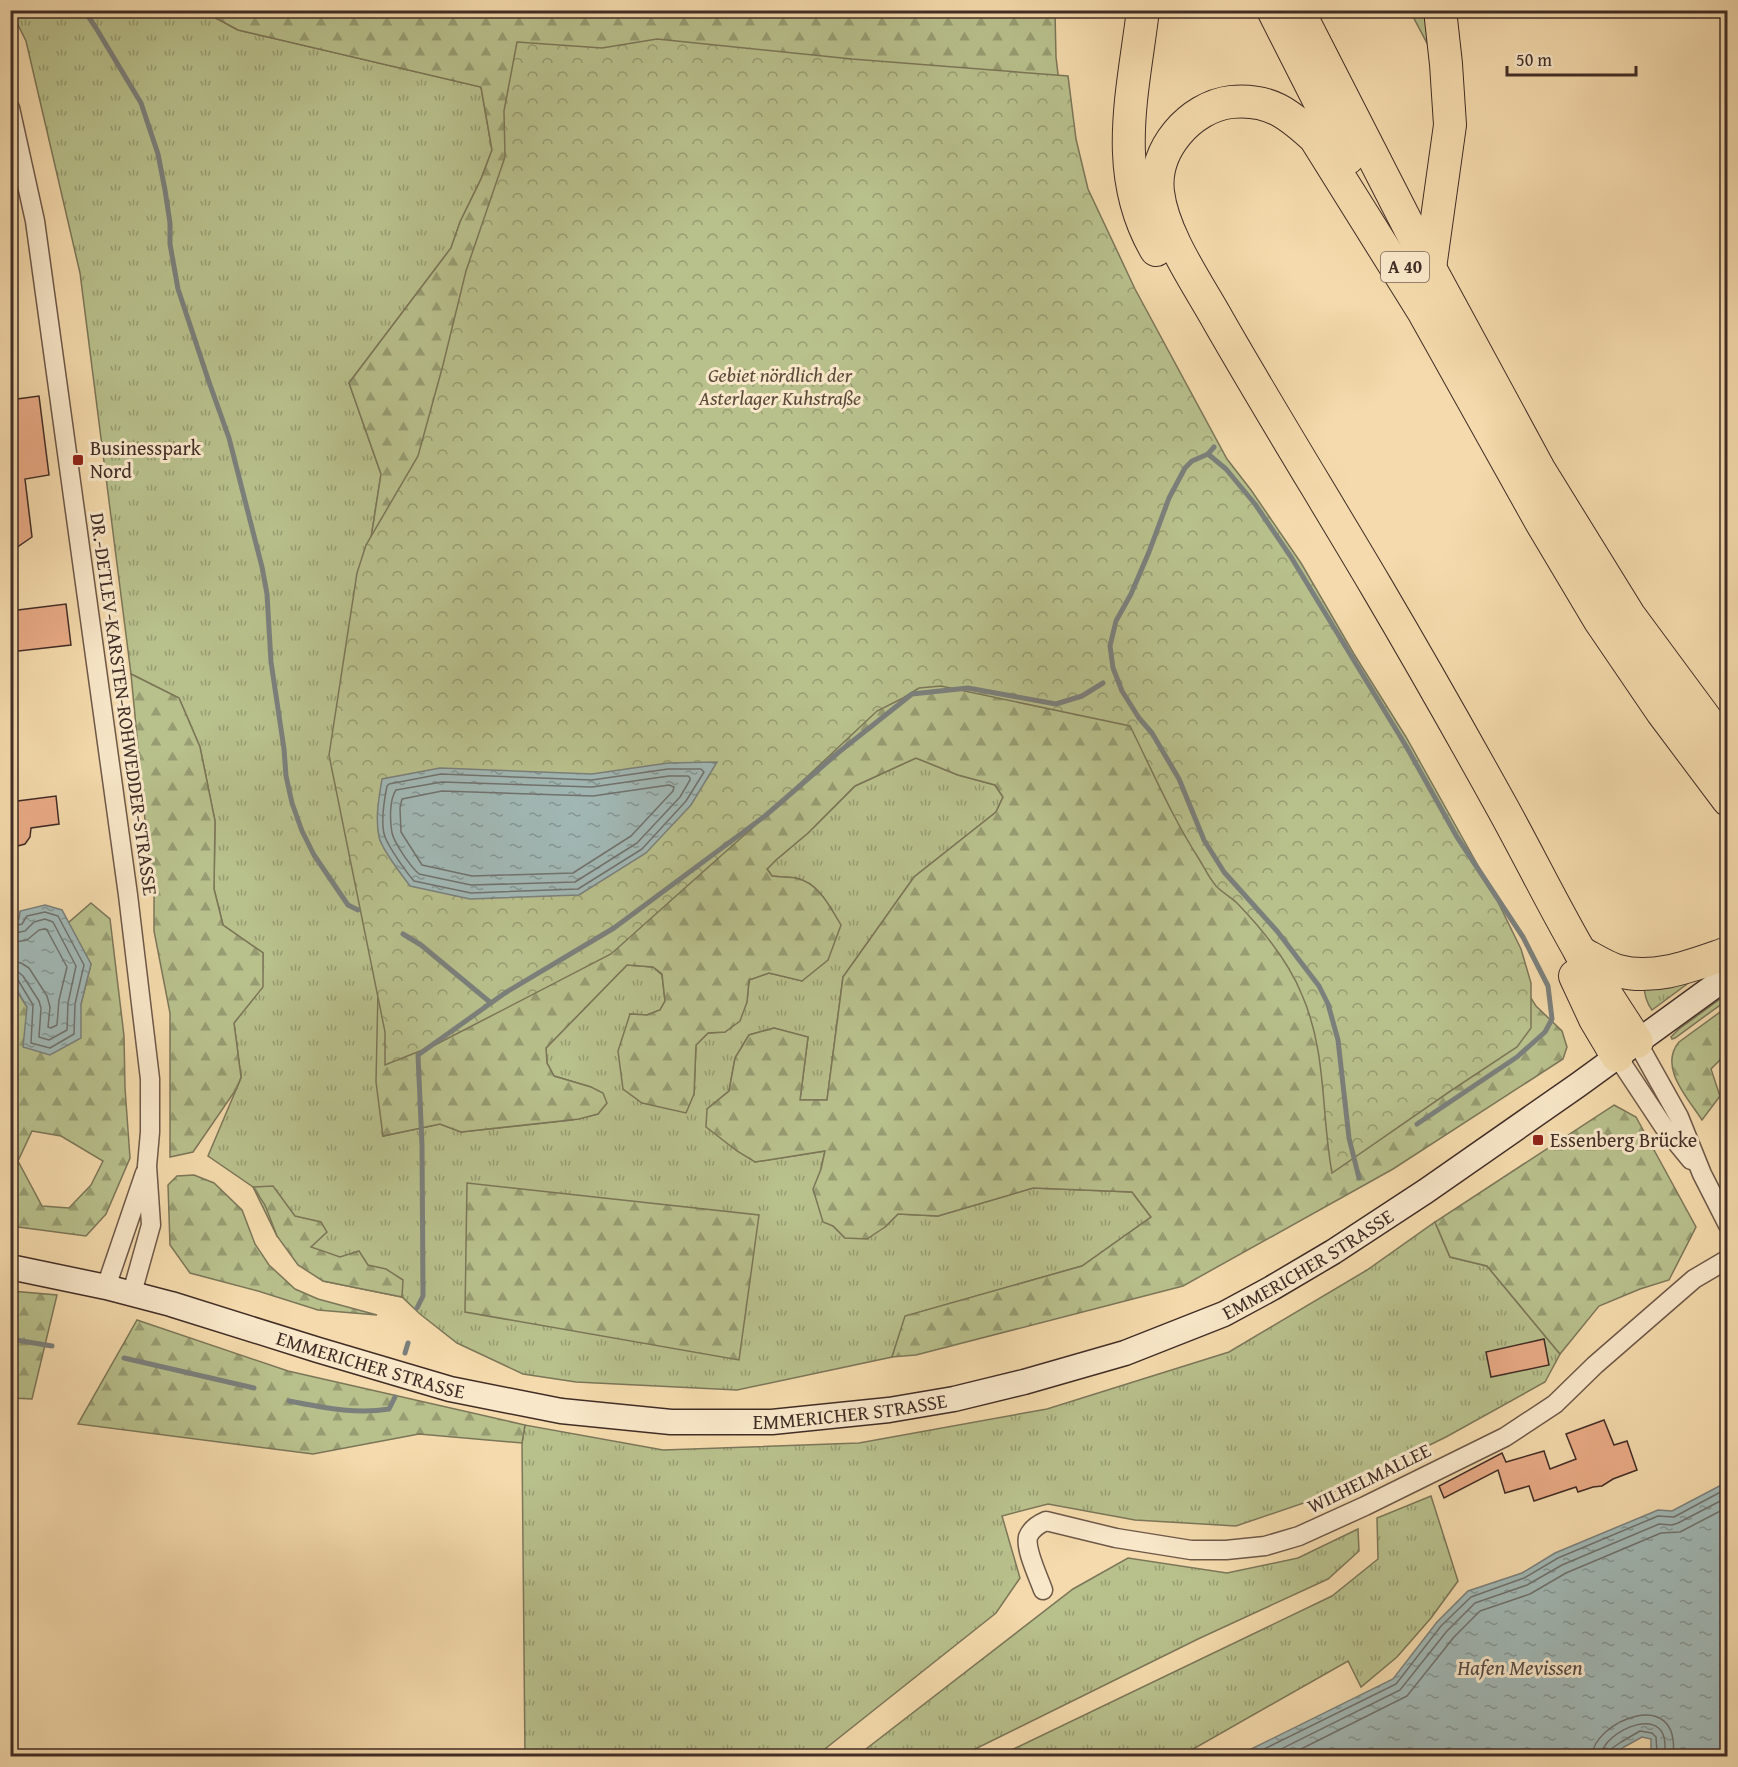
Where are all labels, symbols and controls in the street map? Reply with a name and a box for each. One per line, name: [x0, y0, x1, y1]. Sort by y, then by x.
scale bar: [1507, 39, 1636, 77]
text: 50 m: [1516, 46, 1552, 73]
road number: A 40: [1381, 252, 1429, 282]
park label: Gebiet nördlich der Asterlager Kuhstraße: [698, 360, 861, 412]
place label: Businesspark Nord: [90, 433, 202, 485]
marker: Businesspark Nord: [71, 453, 85, 467]
street label: DR.-DETLEV-KARSTEN-ROHWEDDER-STRASSE: [83, 511, 166, 897]
place label: Essenberg Brücke: [1550, 1125, 1697, 1154]
marker: Essenberg Brücke: [1531, 1133, 1545, 1147]
street label: EMMERICHER STRASSE: [1217, 1201, 1399, 1326]
street label: EMMERICHER STRASSE: [273, 1323, 467, 1406]
street label: EMMERICHER STRASSE: [753, 1385, 949, 1436]
street label: WILHELMALLEE: [1302, 1435, 1435, 1520]
water label: Hafen Mevissen: [1456, 1652, 1583, 1683]

